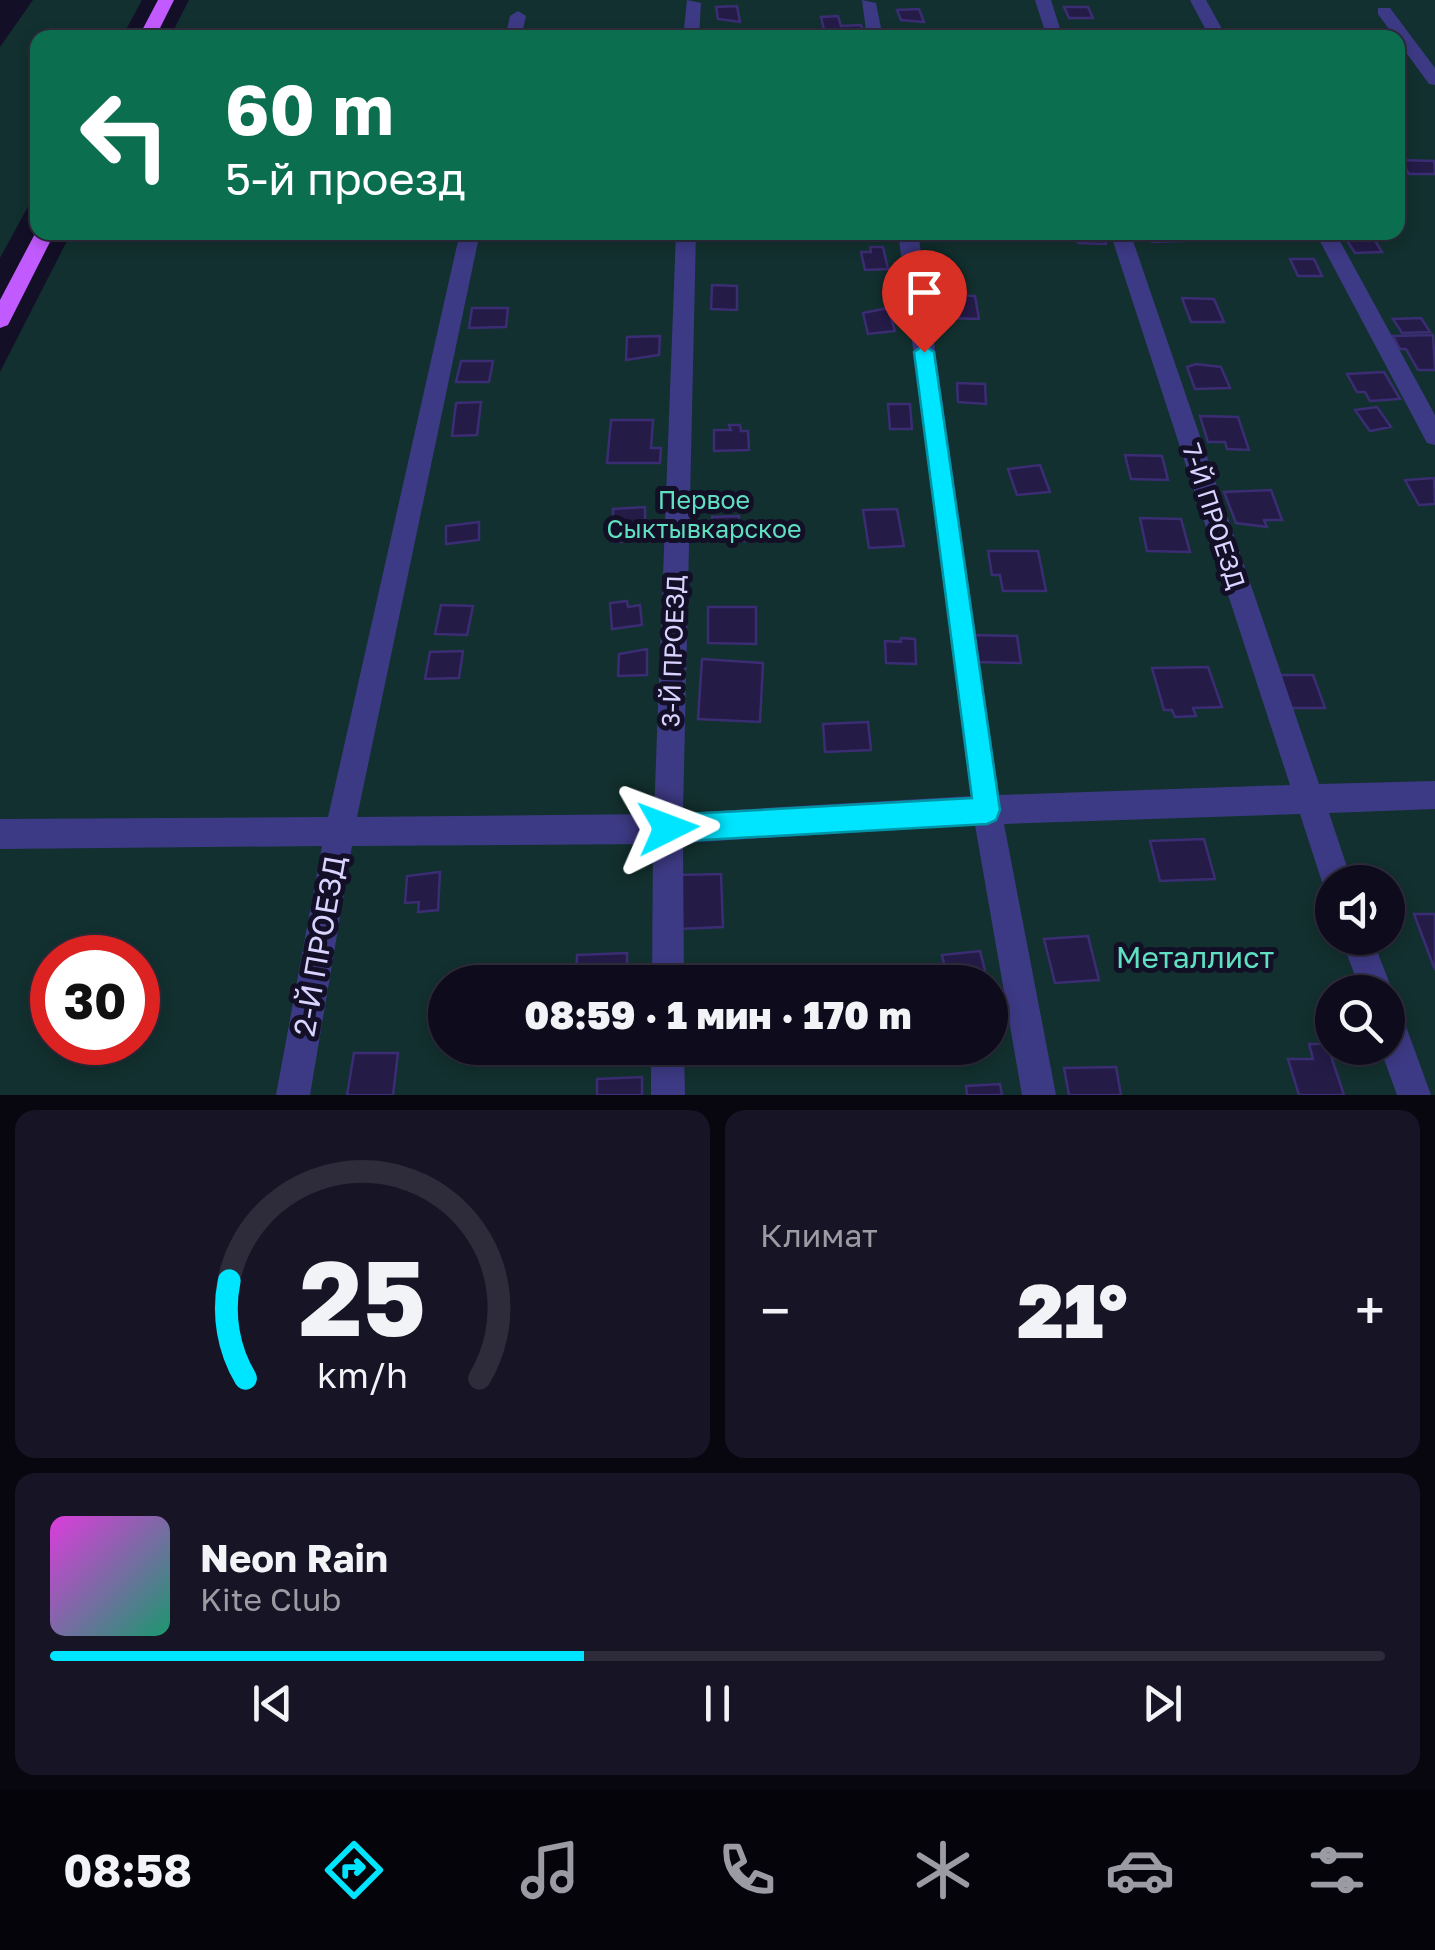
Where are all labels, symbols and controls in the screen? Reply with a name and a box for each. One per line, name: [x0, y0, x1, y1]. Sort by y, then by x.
text: 60 m: [225, 66, 394, 150]
icon: left: [60, 70, 190, 200]
text: 5-й проезд: [225, 151, 466, 205]
pin: [882, 250, 967, 353]
icon: arrive: [897, 265, 952, 320]
street label: 7-Й ПРОЕЗД: [1176, 439, 1253, 592]
park label: Первое Сыктывкарское: [607, 484, 801, 544]
street label: 3-Й ПРОЕЗД: [654, 574, 691, 728]
position arrow: [616, 776, 720, 880]
street label: 2-Й ПРОЕЗД: [285, 853, 353, 1039]
map controls: [1315, 865, 1405, 1065]
button: sound: [1315, 865, 1405, 955]
speed limit sign: 30: [30, 935, 160, 1065]
park label: Металлист: [1116, 939, 1274, 975]
button: search: [1315, 975, 1405, 1065]
text: 08:59 · 1 мин · 170 m: [524, 992, 912, 1037]
text: Климат: [760, 1216, 878, 1254]
text: 25: [299, 1234, 426, 1359]
text: 21°: [1017, 1264, 1128, 1355]
text: −: [760, 1277, 790, 1343]
text: +: [1355, 1277, 1385, 1343]
text: km/h: [317, 1353, 408, 1396]
text: Neon Rain: [200, 1535, 388, 1580]
text: Kite Club: [200, 1580, 341, 1618]
icon: previous: [245, 1676, 300, 1731]
icon: pause: [690, 1676, 745, 1731]
icon: next: [1135, 1676, 1190, 1731]
icon: directions: [319, 1835, 389, 1905]
icon: music: [515, 1835, 585, 1905]
icon: phone: [712, 1835, 782, 1905]
icon: climate: [908, 1835, 978, 1905]
icon: car: [1105, 1835, 1175, 1905]
icon: filters: [1302, 1835, 1372, 1905]
text: 08:58: [63, 1843, 192, 1897]

